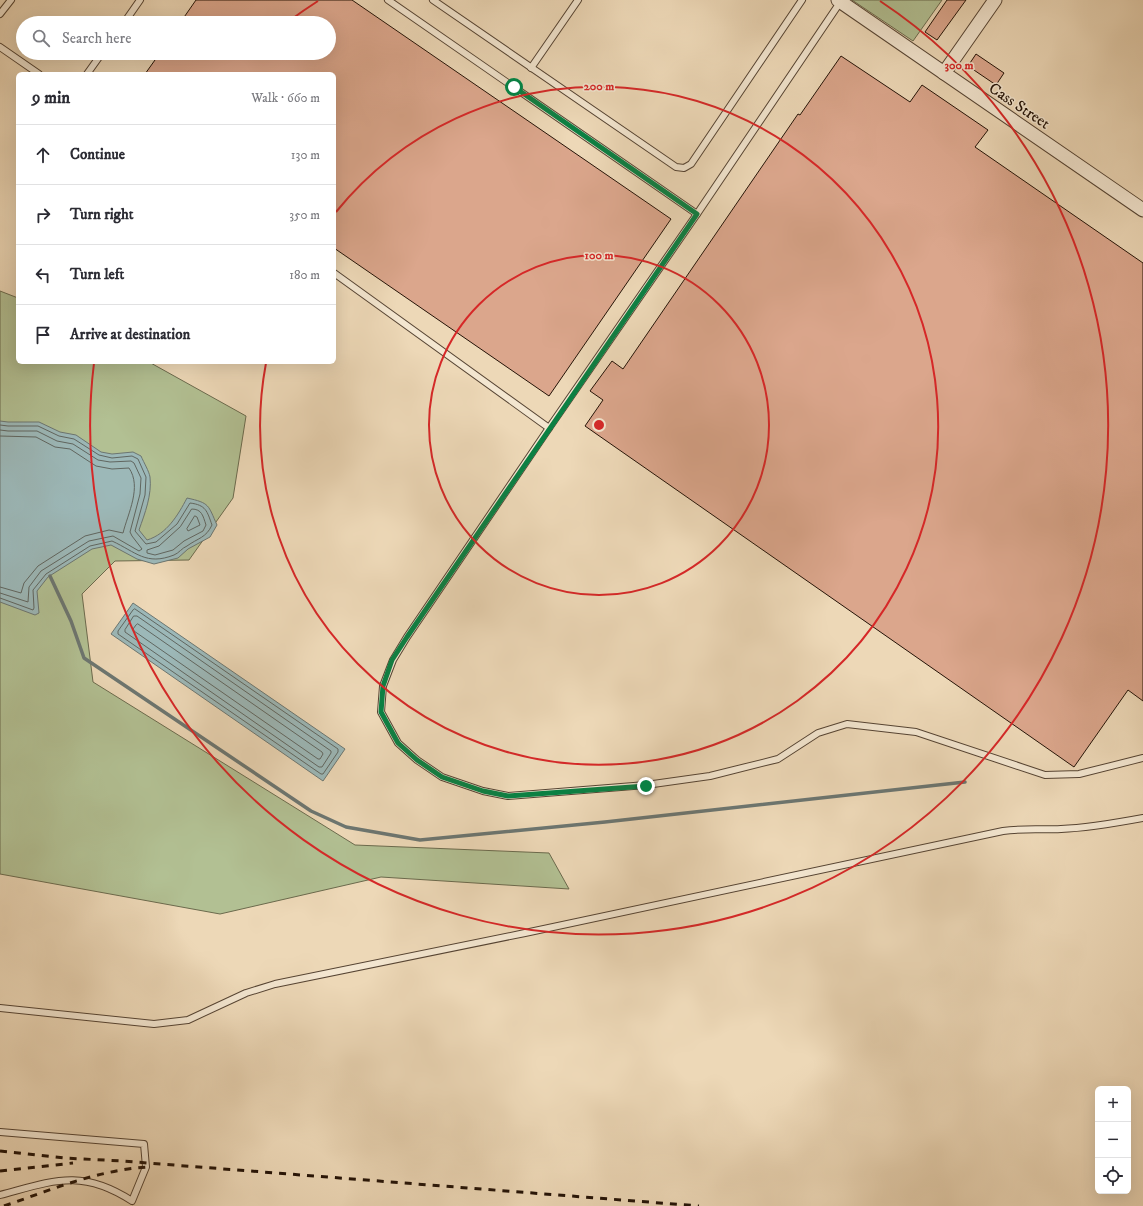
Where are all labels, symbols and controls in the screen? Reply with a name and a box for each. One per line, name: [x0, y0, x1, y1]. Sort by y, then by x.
search box: [16, 16, 336, 60]
icon: search: [30, 27, 52, 49]
text: Search here: [62, 29, 131, 48]
text: 300 m: [945, 58, 973, 73]
route start: [505, 78, 523, 96]
street label: Cass Street: [985, 78, 1054, 134]
text: 200 m: [584, 79, 614, 94]
text: 9 min: [32, 87, 70, 109]
text: Walk · 660 m: [251, 90, 320, 106]
icon: ahead: [32, 144, 54, 166]
text: Continue: [70, 145, 125, 164]
text: 130 m: [291, 147, 320, 163]
icon: right: [32, 204, 54, 226]
text: Turn right: [70, 205, 133, 224]
text: 350 m: [289, 207, 320, 223]
text: 100 m: [585, 248, 613, 263]
icon: left: [32, 264, 54, 286]
text: Turn left: [70, 265, 124, 284]
text: 180 m: [289, 267, 320, 283]
icon: arrive: [32, 324, 54, 346]
text: Arrive at destination: [70, 325, 190, 344]
centre of rings: [592, 418, 606, 432]
route end: [637, 777, 655, 795]
map controls: [1095, 1086, 1131, 1194]
button: +: [1095, 1086, 1131, 1122]
button: −: [1095, 1122, 1131, 1158]
button: locate: [1095, 1158, 1131, 1194]

